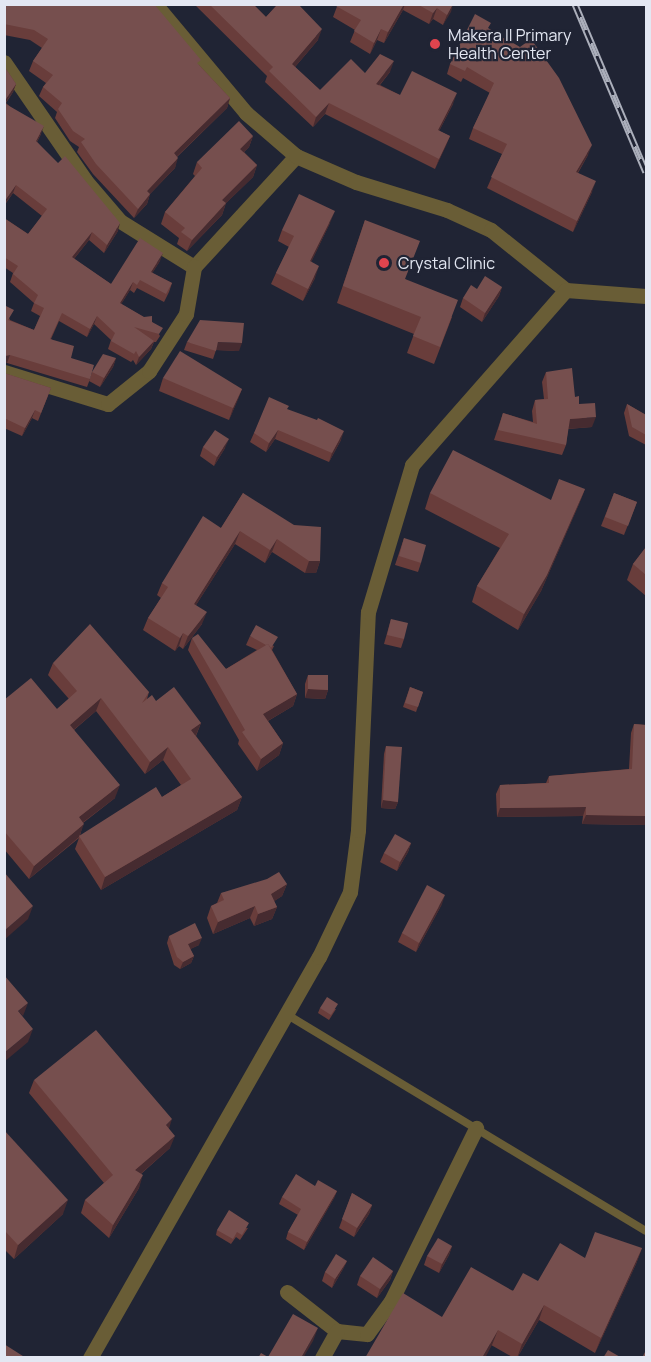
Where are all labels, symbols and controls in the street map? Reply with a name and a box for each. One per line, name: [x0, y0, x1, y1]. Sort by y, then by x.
place label: Makera II Primary Health Center: [448, 25, 571, 63]
marker: Makera II Primary Health Center: [426, 35, 444, 53]
place label: Crystal Clinic: [398, 253, 495, 273]
marker: Crystal Clinic: [375, 254, 393, 272]

